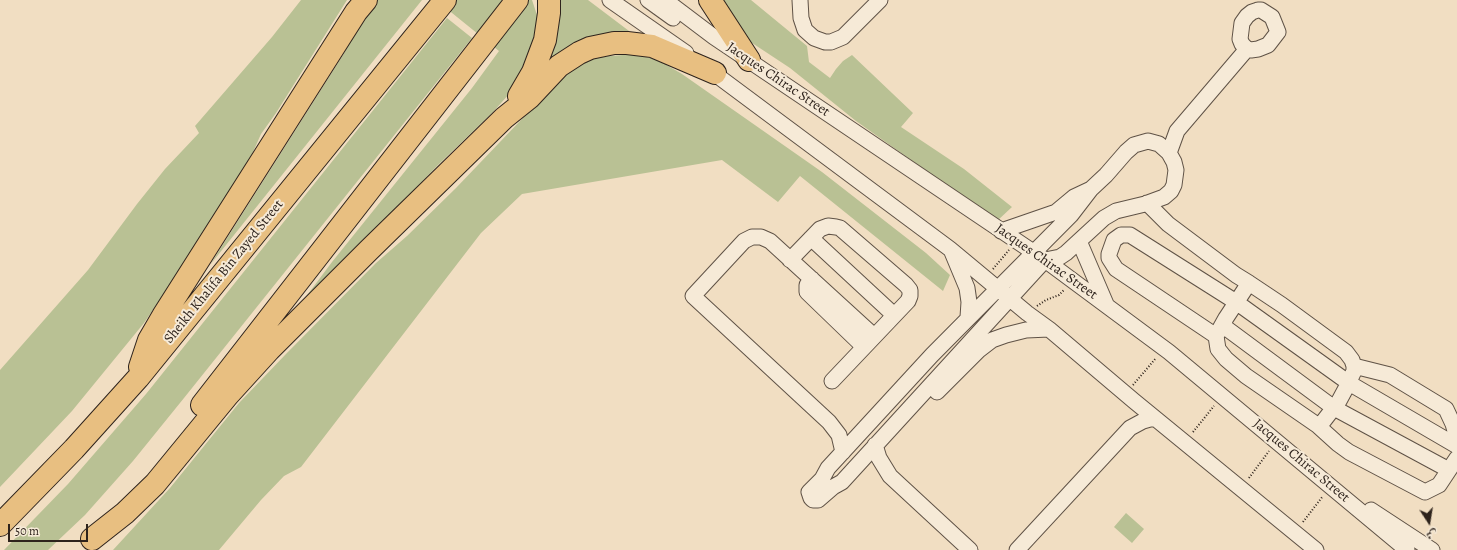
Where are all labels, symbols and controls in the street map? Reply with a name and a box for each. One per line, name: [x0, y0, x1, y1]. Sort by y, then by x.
street label: Jacques Chirac Street: [723, 39, 833, 121]
street label: Sheikh Khalifa Bin Zayed Street: [161, 197, 287, 347]
street label: Jacques Chirac Street: [992, 220, 1100, 304]
street label: Jacques Chirac Street: [1249, 416, 1353, 506]
north arrow: [1409, 502, 1449, 542]
scale bar: [10, 516, 90, 542]
text: 50 m: [15, 523, 39, 539]
text: ش: [1425, 526, 1439, 543]

